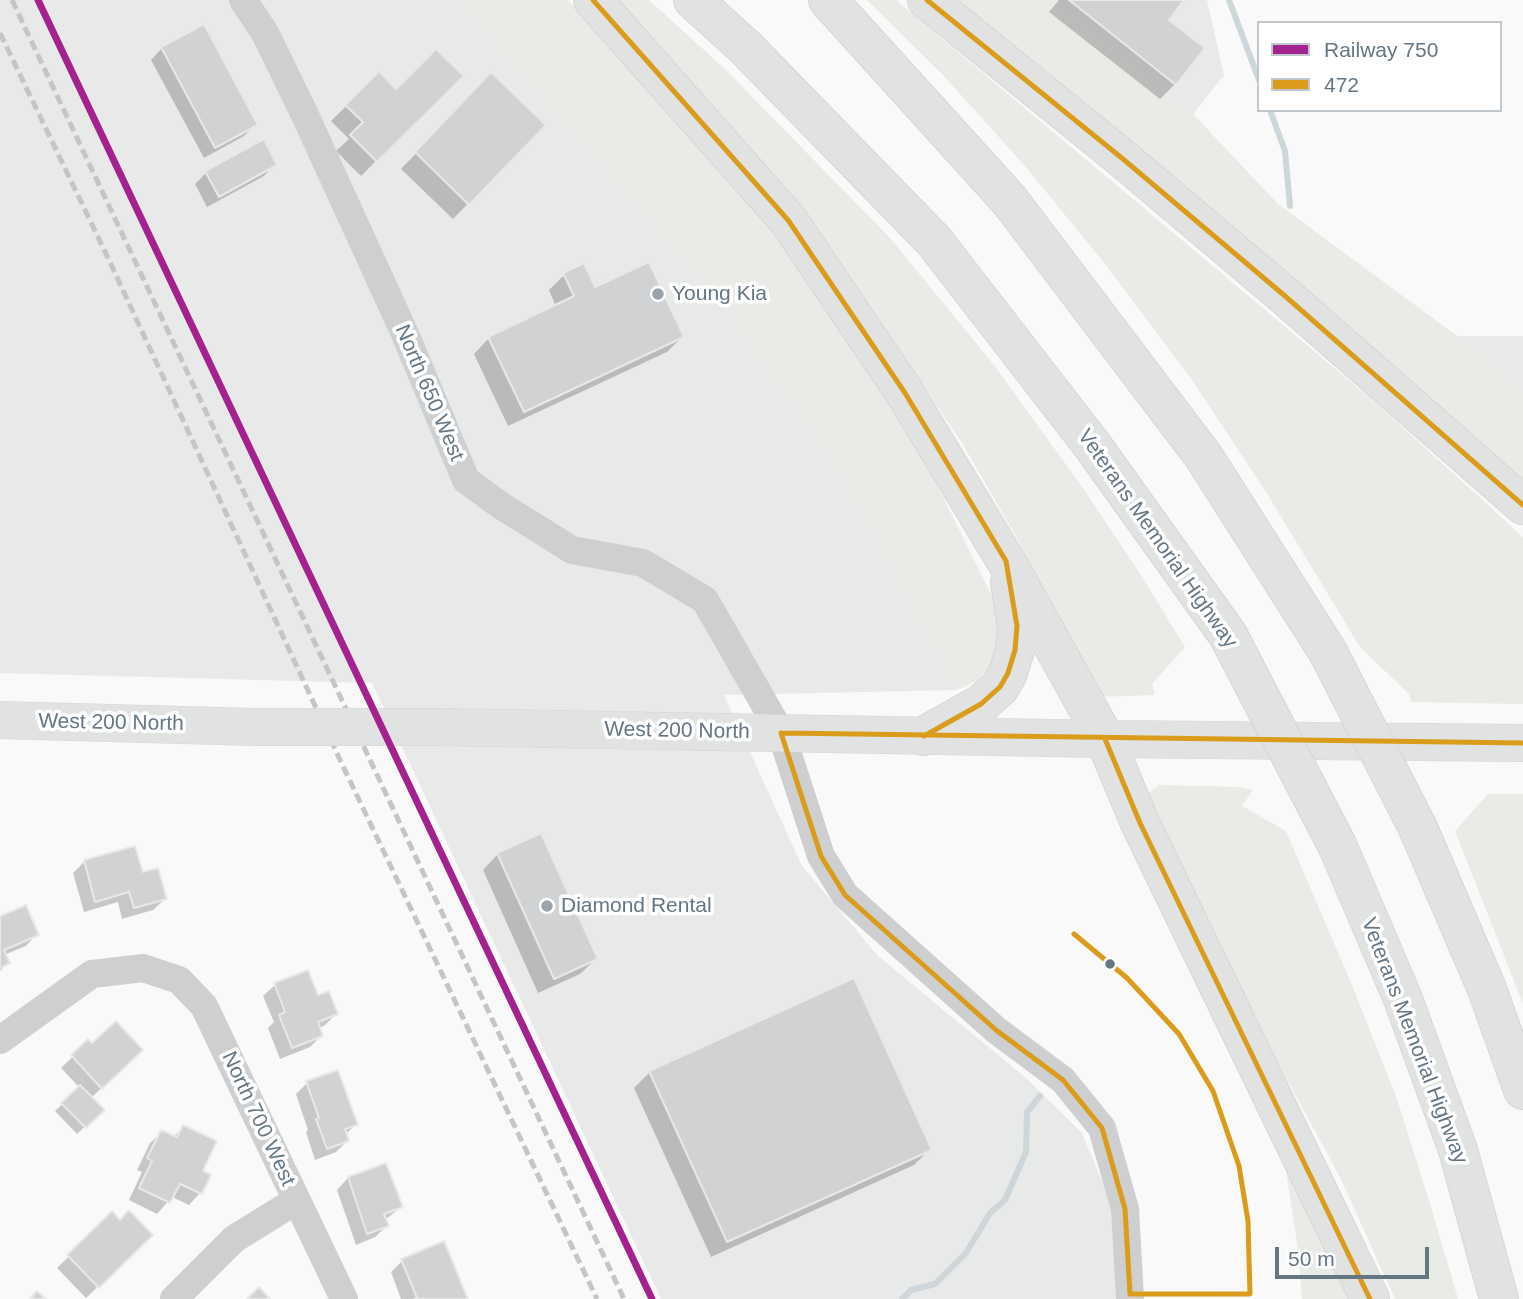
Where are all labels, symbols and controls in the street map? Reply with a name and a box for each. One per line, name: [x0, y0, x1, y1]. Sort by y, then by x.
legend: [1257, 21, 1502, 112]
text: Railway 750: [1324, 38, 1438, 61]
text: 472: [1324, 73, 1359, 96]
place label: Young Kia: [672, 281, 767, 307]
marker: Young Kia: [650, 286, 666, 302]
street label: North 650 West: [389, 321, 469, 465]
street label: Veterans Memorial Highway: [1072, 425, 1242, 653]
street label: West 200 North: [38, 709, 184, 737]
street label: West 200 North: [604, 717, 750, 745]
place label: Diamond Rental: [561, 893, 712, 919]
marker: Diamond Rental: [539, 898, 555, 914]
street label: Veterans Memorial Highway: [1355, 914, 1473, 1168]
unlabelled marker: [1103, 957, 1117, 971]
street label: North 700 West: [216, 1048, 300, 1190]
scale bar: [1278, 1232, 1432, 1276]
text: 50 m: [1288, 1247, 1335, 1270]

